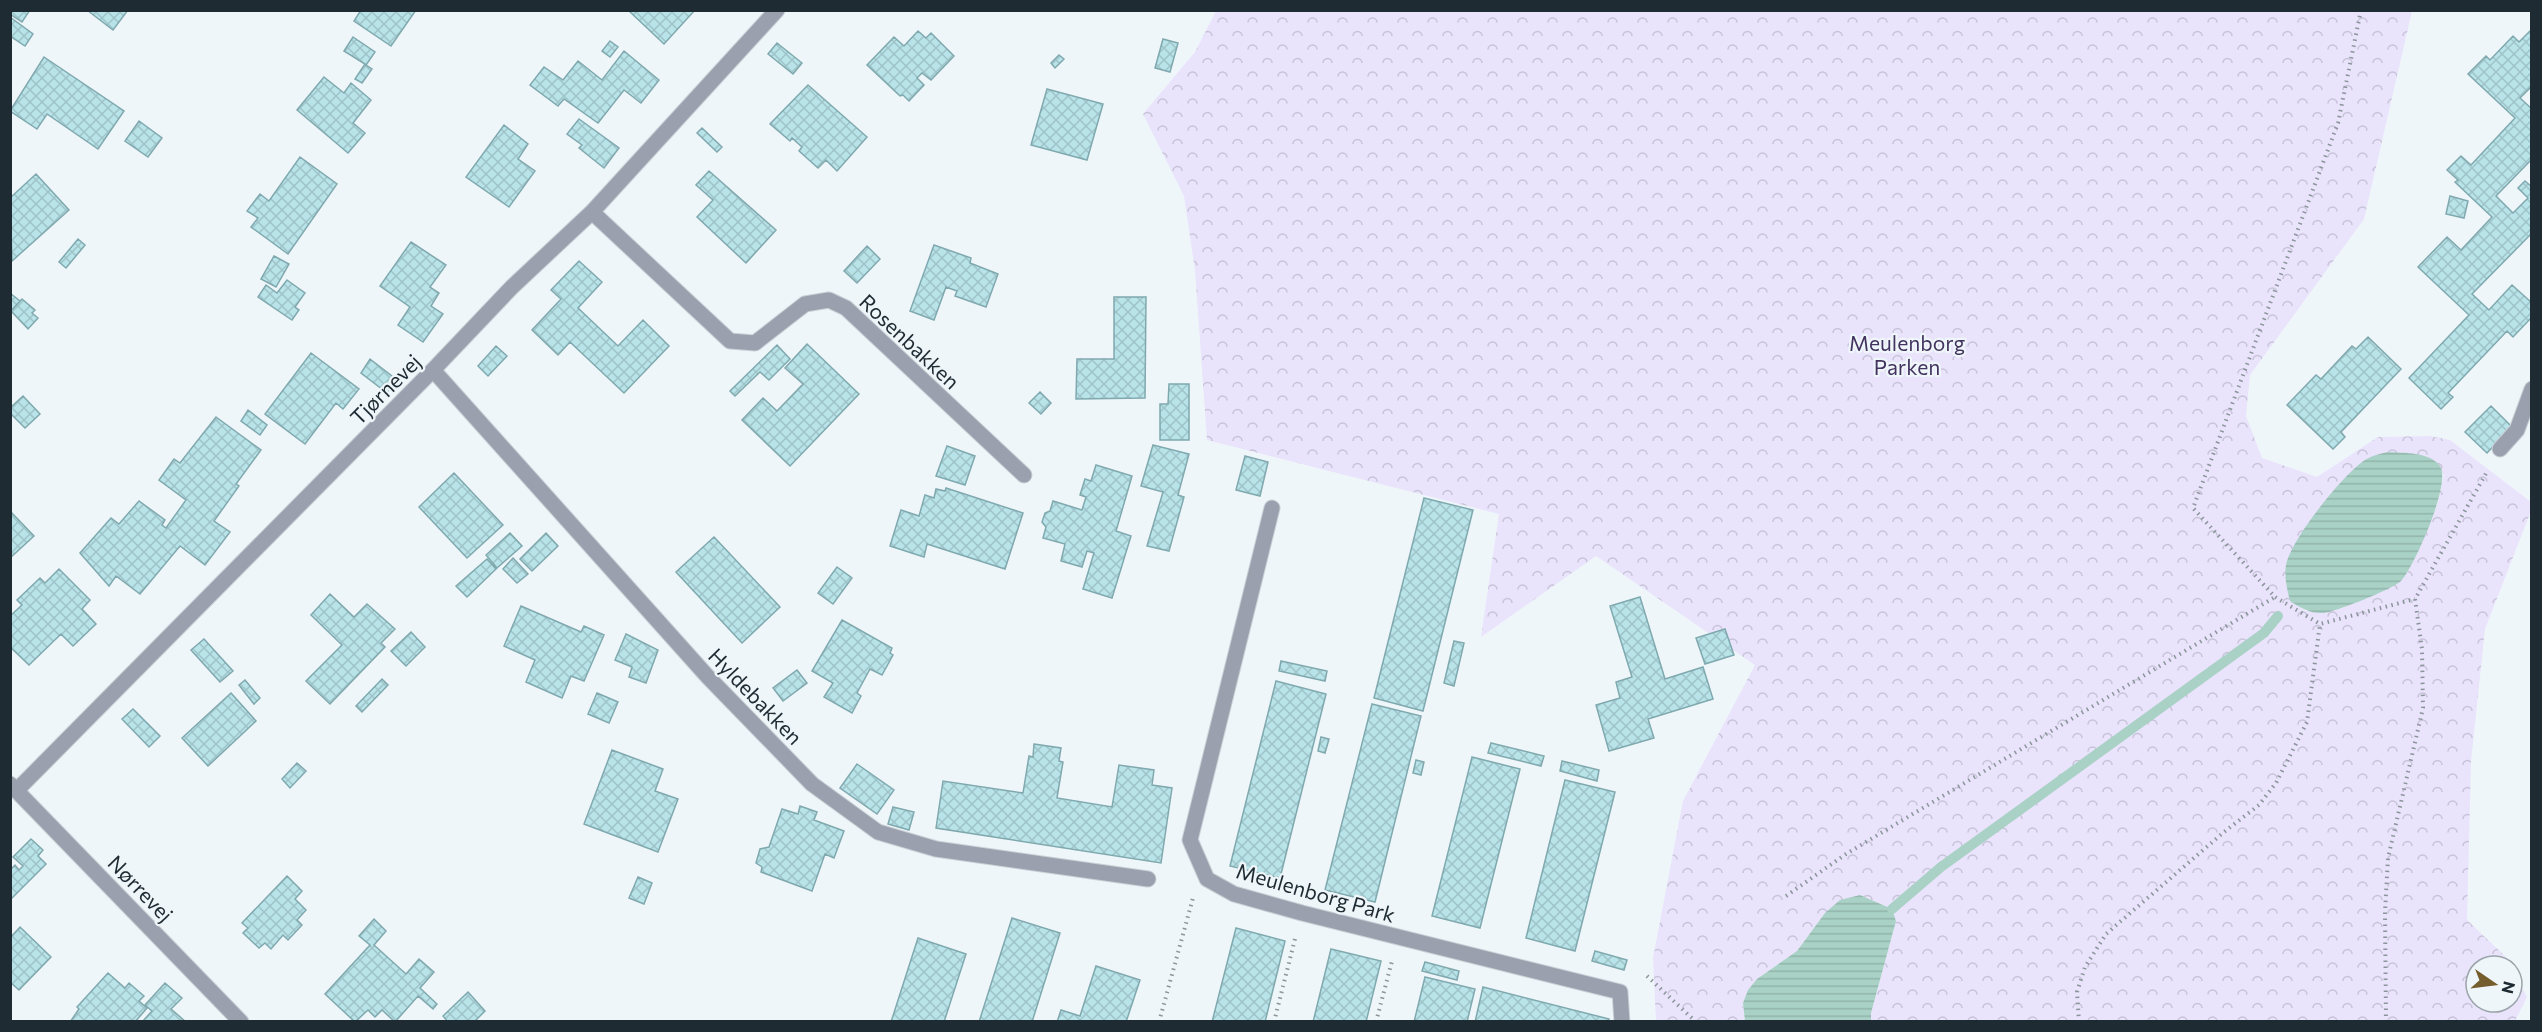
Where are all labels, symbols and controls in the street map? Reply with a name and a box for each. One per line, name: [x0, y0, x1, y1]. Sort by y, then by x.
street label: Rosenbakken: [855, 288, 965, 394]
park label: Meulenborg Parken: [1849, 330, 1965, 379]
street label: Tjørnevej: [345, 349, 425, 429]
street label: Hyldebakken: [704, 643, 808, 749]
street label: Nørrevej: [103, 850, 179, 926]
street label: Meulenborg Park: [1234, 857, 1398, 927]
north arrow: [2464, 954, 2524, 1014]
text: N: [2498, 980, 2520, 996]

